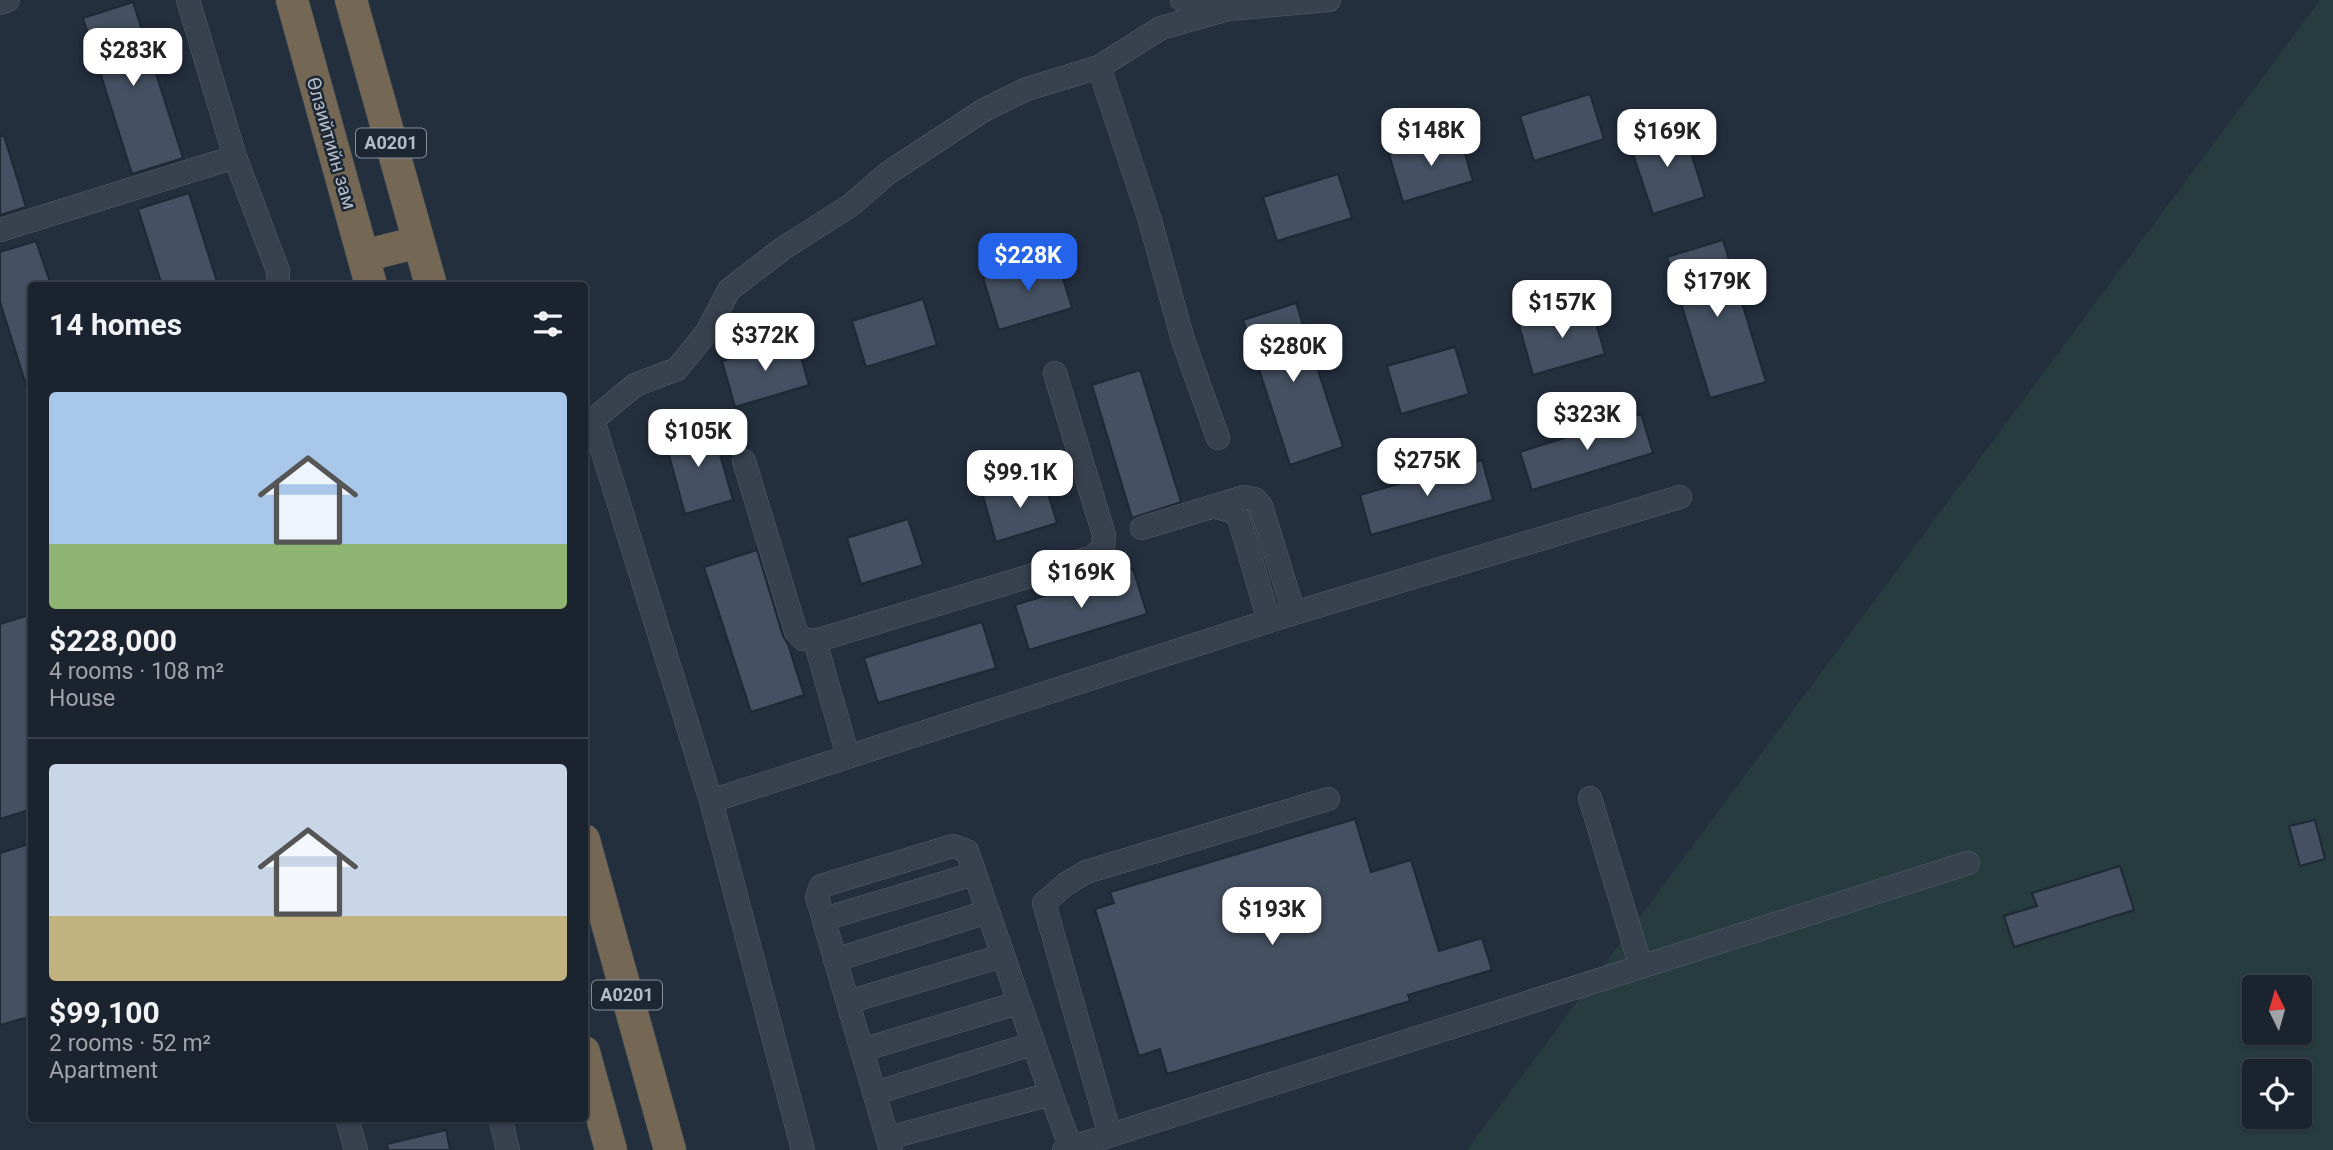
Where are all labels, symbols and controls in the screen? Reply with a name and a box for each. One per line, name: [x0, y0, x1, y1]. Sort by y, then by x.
pin: $283K: [84, 28, 182, 88]
text: $283K: [99, 37, 167, 64]
street label: Өлзийтийн зам: [302, 74, 361, 212]
pin: $148K: [1382, 108, 1480, 168]
pin: $169K: [1618, 110, 1716, 169]
text: $148K: [1397, 117, 1465, 144]
text: $169K: [1633, 118, 1701, 145]
road number: A0201: [356, 128, 426, 158]
pin: $228K: [979, 233, 1077, 293]
text: $228K: [994, 242, 1062, 269]
pin: $179K: [1668, 260, 1766, 319]
text: $179K: [1683, 268, 1751, 295]
pin: $157K: [1513, 280, 1611, 340]
text: $157K: [1528, 289, 1596, 316]
icon: filters: [529, 305, 567, 343]
text: 14 homes: [49, 307, 182, 342]
pin: $372K: [716, 314, 814, 373]
text: $372K: [731, 322, 799, 349]
pin: $280K: [1244, 324, 1342, 384]
text: $280K: [1259, 333, 1327, 360]
pin: $323K: [1538, 392, 1636, 452]
text: $323K: [1553, 401, 1621, 428]
pin: $105K: [649, 410, 747, 469]
text: $105K: [664, 418, 732, 445]
icon: home: [245, 437, 371, 563]
pin: $275K: [1378, 438, 1476, 498]
text: $275K: [1393, 447, 1461, 474]
pin: $99.1K: [963, 450, 1077, 510]
text: $99.1K: [983, 459, 1057, 486]
pin: $169K: [1032, 550, 1130, 610]
text: $169K: [1047, 559, 1115, 586]
text: $228,000: [49, 623, 177, 658]
text: 4 rooms · 108 m²: [49, 658, 224, 685]
text: House: [49, 685, 115, 712]
icon: home: [245, 809, 371, 935]
pin: $193K: [1223, 888, 1321, 947]
text: $193K: [1238, 896, 1306, 923]
north arrow: [2242, 975, 2312, 1045]
map controls: [2242, 975, 2312, 1129]
road number: A0201: [592, 980, 662, 1010]
text: $99,100: [49, 995, 160, 1030]
text: 2 rooms · 52 m²: [49, 1030, 211, 1057]
text: Apartment: [49, 1057, 158, 1084]
button: locate: [2242, 1059, 2312, 1129]

